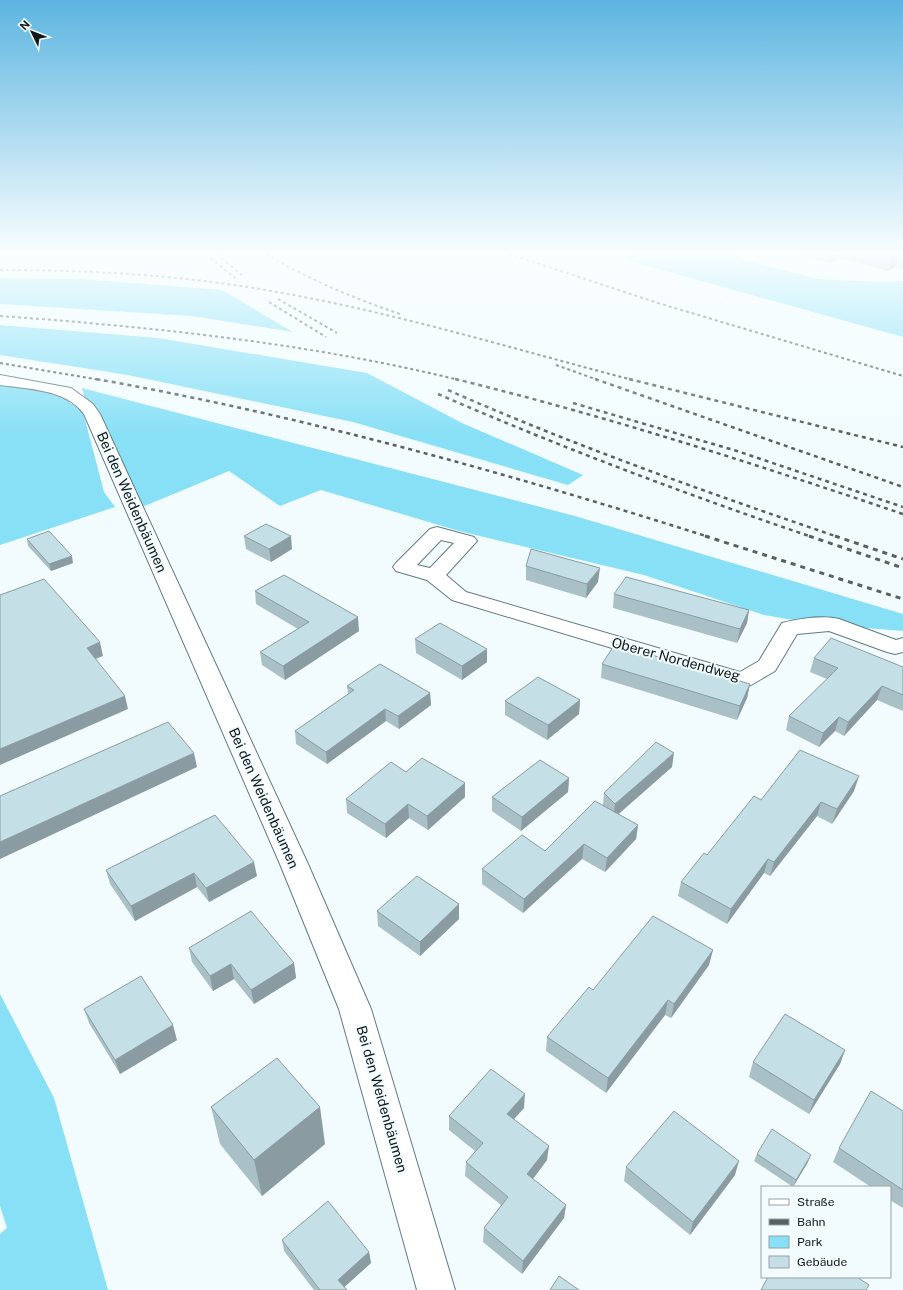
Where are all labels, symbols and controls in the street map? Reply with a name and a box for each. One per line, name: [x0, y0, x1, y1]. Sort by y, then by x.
north arrow: [12, 12, 52, 52]
text: N: [17, 18, 32, 32]
street label: Bei den Weidenbäumen: [94, 429, 170, 575]
street label: Oberer Nordendweg: [610, 634, 742, 684]
street label: Bei den Weidenbäumen: [226, 725, 302, 871]
street label: Bei den Weidenbäumen: [353, 1024, 411, 1174]
legend: [761, 1186, 891, 1278]
text: Straße: [797, 1195, 835, 1209]
text: Bahn: [797, 1215, 826, 1229]
text: Park: [797, 1235, 823, 1249]
text: Gebäude: [797, 1255, 847, 1269]

